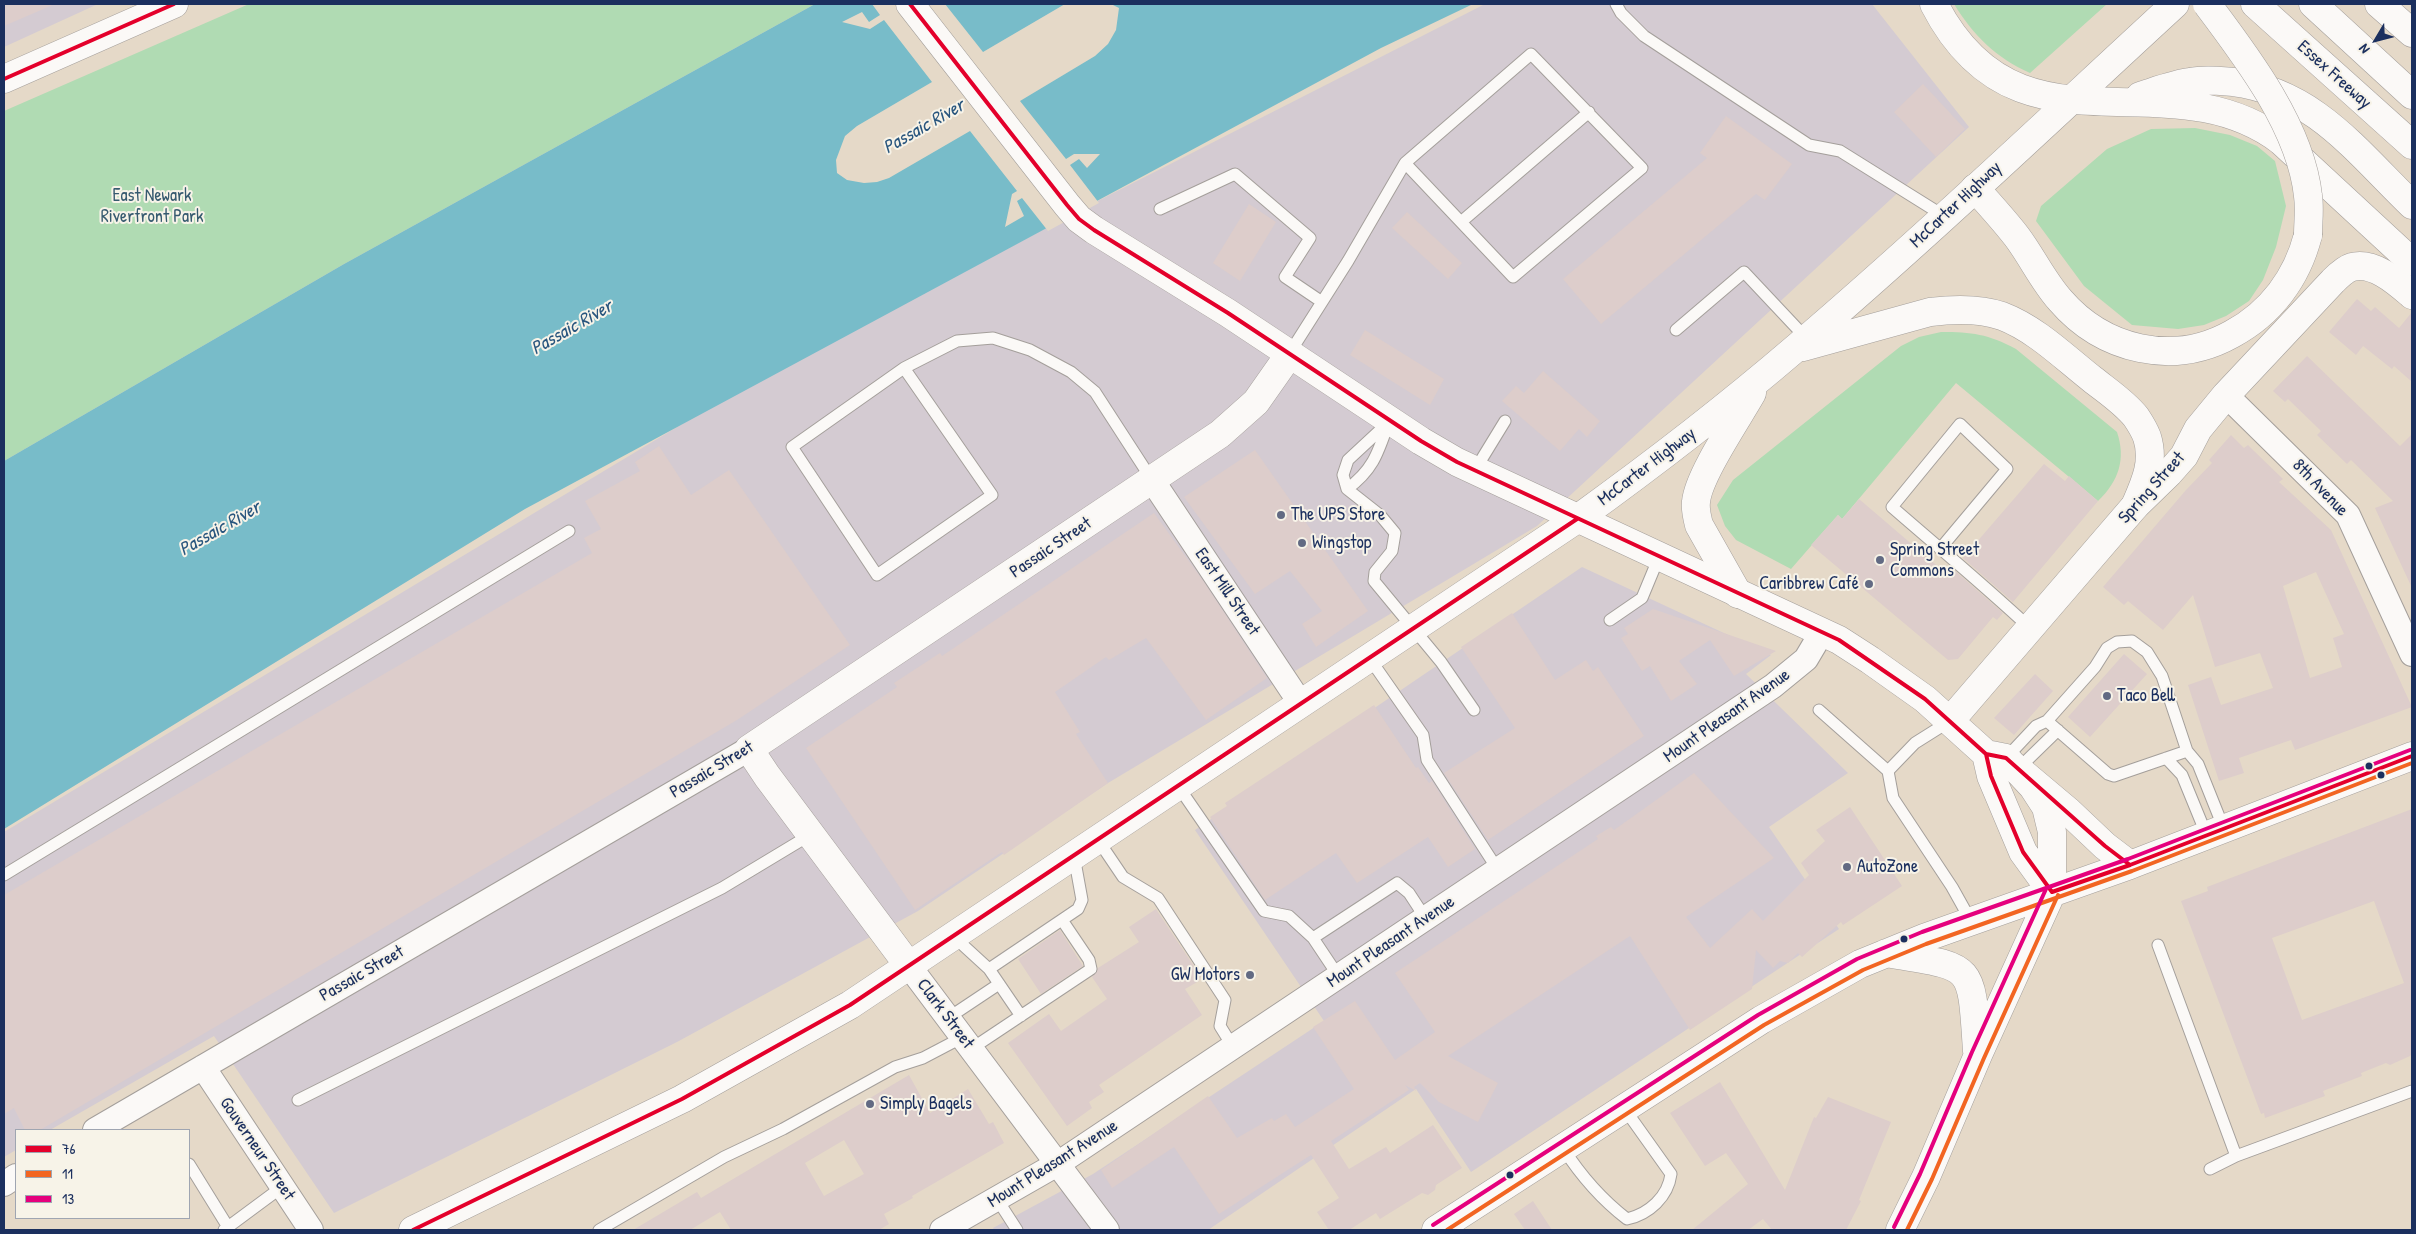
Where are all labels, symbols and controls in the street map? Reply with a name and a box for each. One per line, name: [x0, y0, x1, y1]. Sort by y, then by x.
north arrow: [2351, 15, 2401, 65]
street label: Essex Freeway: [2293, 36, 2375, 114]
text: N: [2354, 41, 2373, 58]
water label: Passaic River: [879, 95, 969, 159]
street label: McCarter Highway: [1906, 157, 2006, 253]
park label: East Newark Riverfront Park: [101, 185, 203, 228]
water label: Passaic River: [527, 296, 617, 360]
street label: McCarter Highway: [1594, 423, 1700, 511]
street label: Spring Street: [2114, 448, 2190, 528]
street label: 8th Avenue: [2287, 455, 2353, 521]
water label: Passaic River: [175, 497, 265, 561]
place label: The UPS Store: [1291, 504, 1385, 526]
marker: The UPS Store: [1275, 509, 1287, 521]
street label: Passaic Street: [1006, 513, 1096, 583]
place label: Wingstop: [1312, 532, 1371, 554]
marker: Wingstop: [1296, 537, 1308, 549]
place label: Spring Street Commons: [1890, 539, 1979, 582]
street label: East Mill Street: [1190, 544, 1264, 640]
marker: Spring Street Commons: [1874, 554, 1886, 566]
place label: Caribbrew Café: [1759, 573, 1859, 595]
marker: Caribbrew Café: [1863, 578, 1875, 590]
street label: Mount Pleasant Avenue: [1660, 664, 1794, 768]
place label: Taco Bell: [2117, 685, 2175, 707]
marker: Taco Bell: [2101, 690, 2113, 702]
street label: Passaic Street: [666, 737, 758, 803]
unlabelled marker: [2364, 761, 2374, 771]
unlabelled marker: [2376, 770, 2386, 780]
place label: AutoZone: [1857, 856, 1918, 878]
marker: AutoZone: [1841, 861, 1853, 873]
street label: Mount Pleasant Avenue: [1323, 891, 1459, 993]
unlabelled marker: [1899, 934, 1909, 944]
street label: Passaic Street: [316, 941, 408, 1007]
place label: GW Motors: [1171, 964, 1240, 986]
marker: GW Motors: [1244, 969, 1256, 981]
street label: Clark Street: [912, 975, 978, 1053]
street label: Gouverneur Street: [215, 1093, 299, 1205]
place label: Simply Bagels: [880, 1093, 972, 1115]
marker: Simply Bagels: [864, 1098, 876, 1110]
street label: Mount Pleasant Avenue: [984, 1115, 1122, 1213]
legend: [15, 1129, 190, 1219]
text: 76: [62, 1138, 75, 1159]
text: 11: [62, 1163, 73, 1184]
unlabelled marker: [1505, 1170, 1515, 1180]
text: 13: [62, 1188, 74, 1209]

